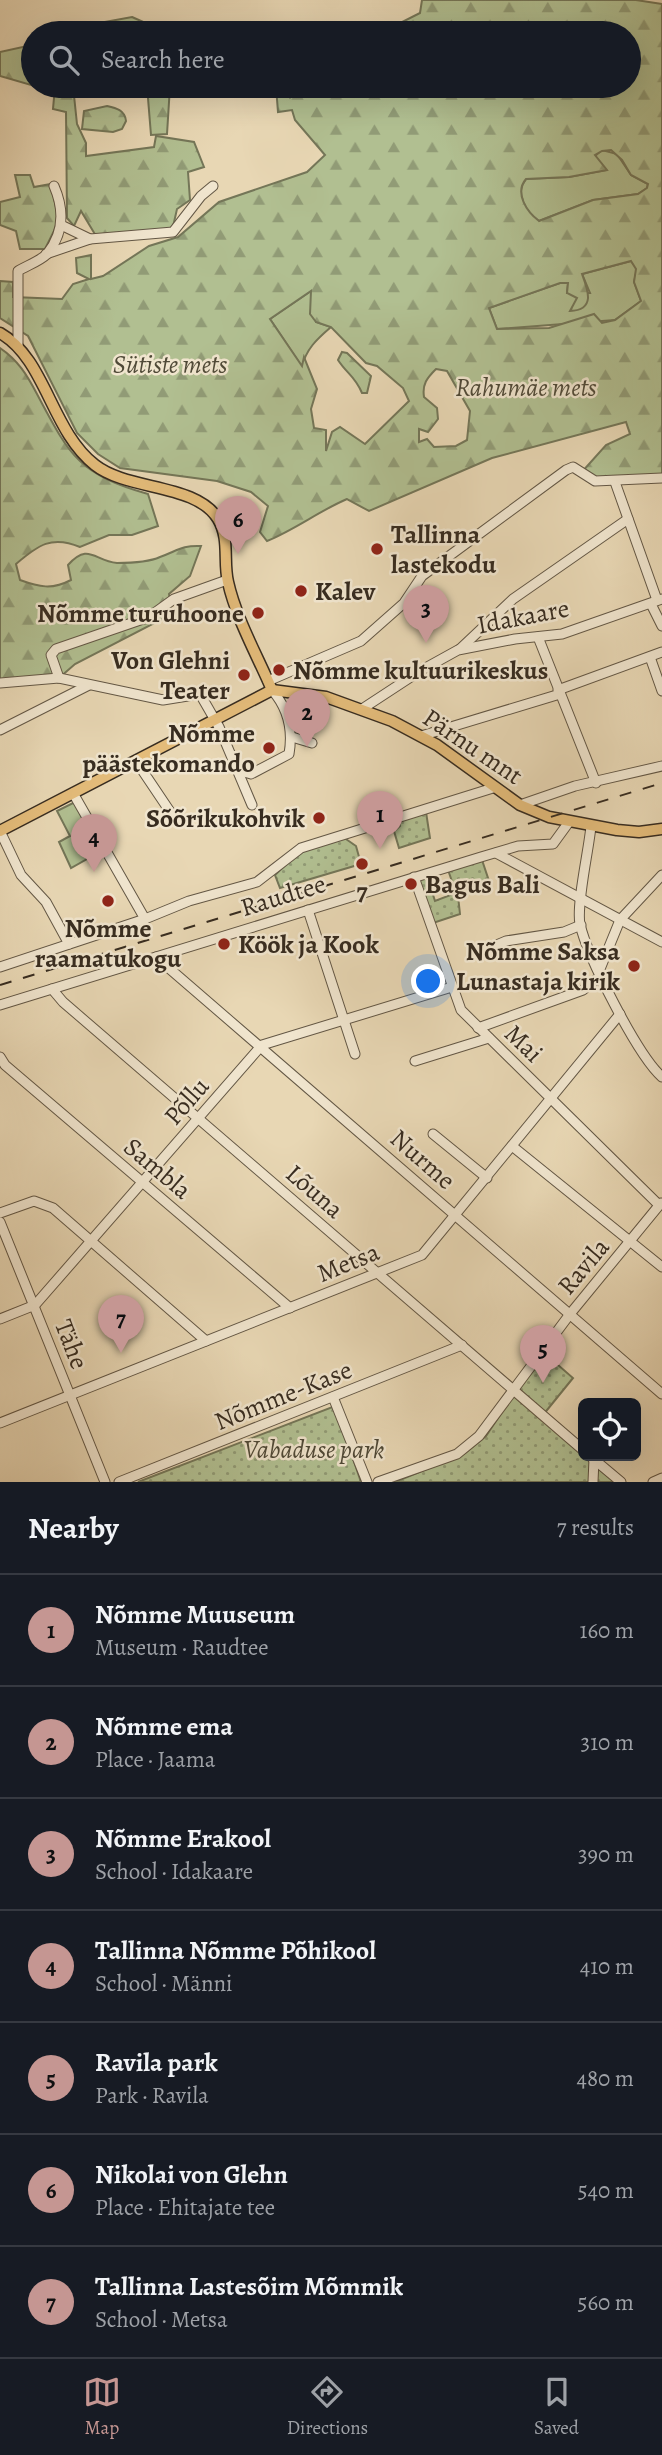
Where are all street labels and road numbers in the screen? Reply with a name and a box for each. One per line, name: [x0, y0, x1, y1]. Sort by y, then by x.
street label: Idakaare: [474, 590, 572, 643]
street label: Pärnu mnt: [416, 700, 530, 793]
street label: Raudtee: [236, 866, 330, 925]
street label: Mai: [497, 1016, 551, 1070]
street label: Põllu: [156, 1069, 218, 1133]
street label: Nurme: [383, 1121, 463, 1198]
street label: Sambla: [116, 1130, 199, 1207]
street label: Lõuna: [278, 1156, 351, 1226]
street label: Ravila: [549, 1230, 617, 1302]
street label: Metsa: [312, 1234, 385, 1291]
street label: Tähe: [46, 1314, 97, 1374]
street label: Nõmme-Kase: [209, 1352, 357, 1439]

